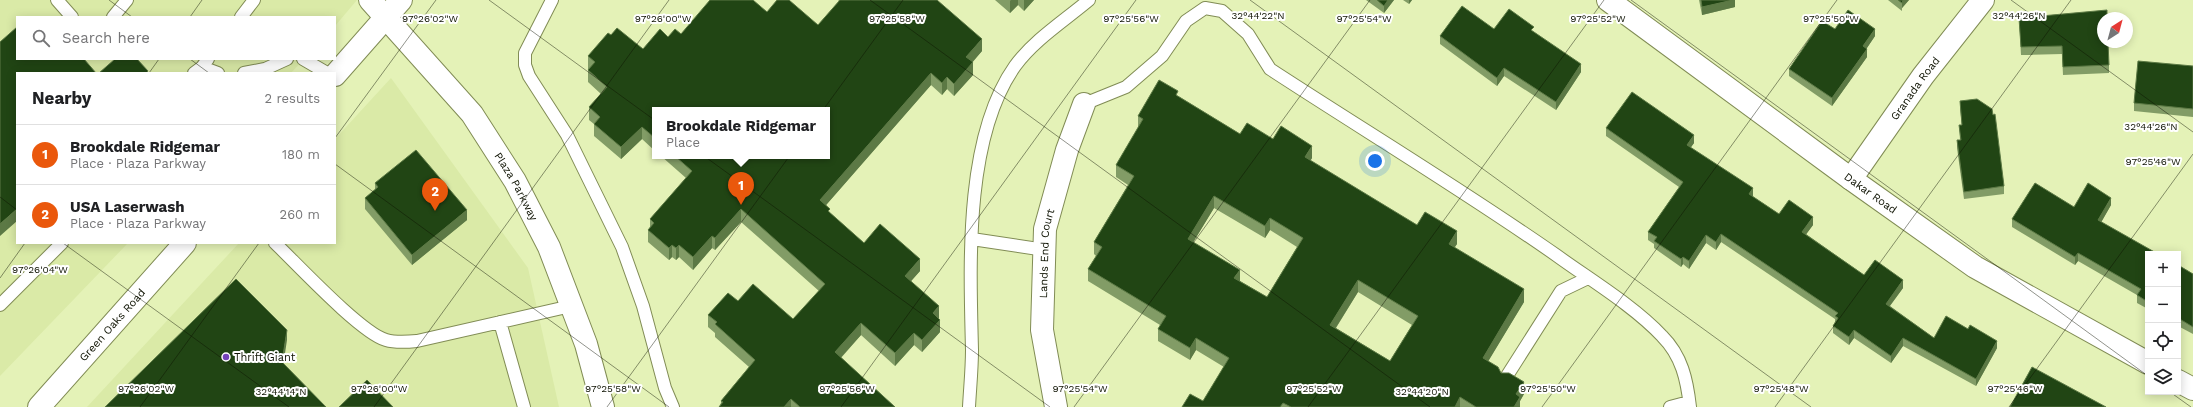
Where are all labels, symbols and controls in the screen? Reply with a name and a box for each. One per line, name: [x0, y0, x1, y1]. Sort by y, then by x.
text: 32°44'22"N: [1231, 10, 1285, 21]
text: 32°44'26"N: [1992, 10, 2046, 21]
north arrow: [2097, 12, 2133, 48]
text: 97°26'02"W: [402, 13, 458, 24]
text: 97°26'00"W: [635, 13, 692, 24]
text: 97°25'58"W: [869, 13, 925, 24]
text: 97°25'56"W: [1103, 13, 1159, 24]
text: 97°25'54"W: [1336, 13, 1392, 24]
text: 97°25'52"W: [1570, 13, 1626, 24]
text: 97°25'50"W: [1803, 13, 1859, 24]
search box: [16, 16, 336, 60]
icon: search: [30, 27, 52, 49]
text: Search here: [62, 29, 150, 47]
street label: Granada Road: [1888, 54, 1942, 123]
text: Nearby: [32, 88, 91, 108]
text: 2 results: [265, 91, 320, 106]
popup: [652, 107, 830, 159]
text: Brookdale Ridgemar: [666, 117, 816, 135]
text: 32°44'26"N: [2124, 121, 2178, 132]
text: Place: [666, 135, 700, 150]
text: Brookdale Ridgemar: [70, 138, 220, 156]
text: 1: [42, 147, 48, 162]
text: 180 m: [282, 147, 320, 162]
street label: Plaza Parkway: [492, 150, 541, 223]
your location: [1365, 151, 1385, 171]
text: Place · Plaza Parkway: [70, 156, 206, 171]
text: 97°25'46"W: [2125, 156, 2181, 167]
street label: Dakar Road: [1842, 170, 1900, 216]
pin: 1: [728, 172, 754, 205]
pin: 2: [422, 178, 448, 211]
text: USA Laserwash: [70, 198, 185, 216]
text: 2: [41, 207, 49, 222]
text: 260 m: [280, 207, 320, 222]
street label: Lands End Court: [1036, 207, 1057, 299]
text: Place · Plaza Parkway: [70, 216, 206, 231]
map controls: [2145, 251, 2181, 395]
button: +: [2145, 251, 2181, 287]
text: 97°26'04"W: [12, 264, 68, 275]
street label: Green Oaks Road: [76, 286, 148, 364]
button: −: [2145, 287, 2181, 323]
button: locate: [2145, 323, 2181, 359]
place label: Thrift Giant: [234, 351, 296, 364]
marker: Thrift Giant: [221, 352, 231, 362]
button: layers: [2145, 359, 2181, 395]
text: 97°26'02"W: [118, 383, 174, 394]
text: 97°26'00"W: [351, 383, 408, 394]
text: 97°25'58"W: [585, 383, 641, 394]
text: 97°25'56"W: [819, 383, 875, 394]
text: 97°25'54"W: [1052, 383, 1108, 394]
text: 97°25'52"W: [1286, 383, 1342, 394]
text: 97°25'50"W: [1520, 383, 1576, 394]
text: 97°25'48"W: [1753, 383, 1809, 394]
text: 97°25'46"W: [1987, 383, 2043, 394]
text: 32°44'14"N: [256, 386, 306, 397]
text: 32°44'20"N: [1395, 386, 1449, 397]

